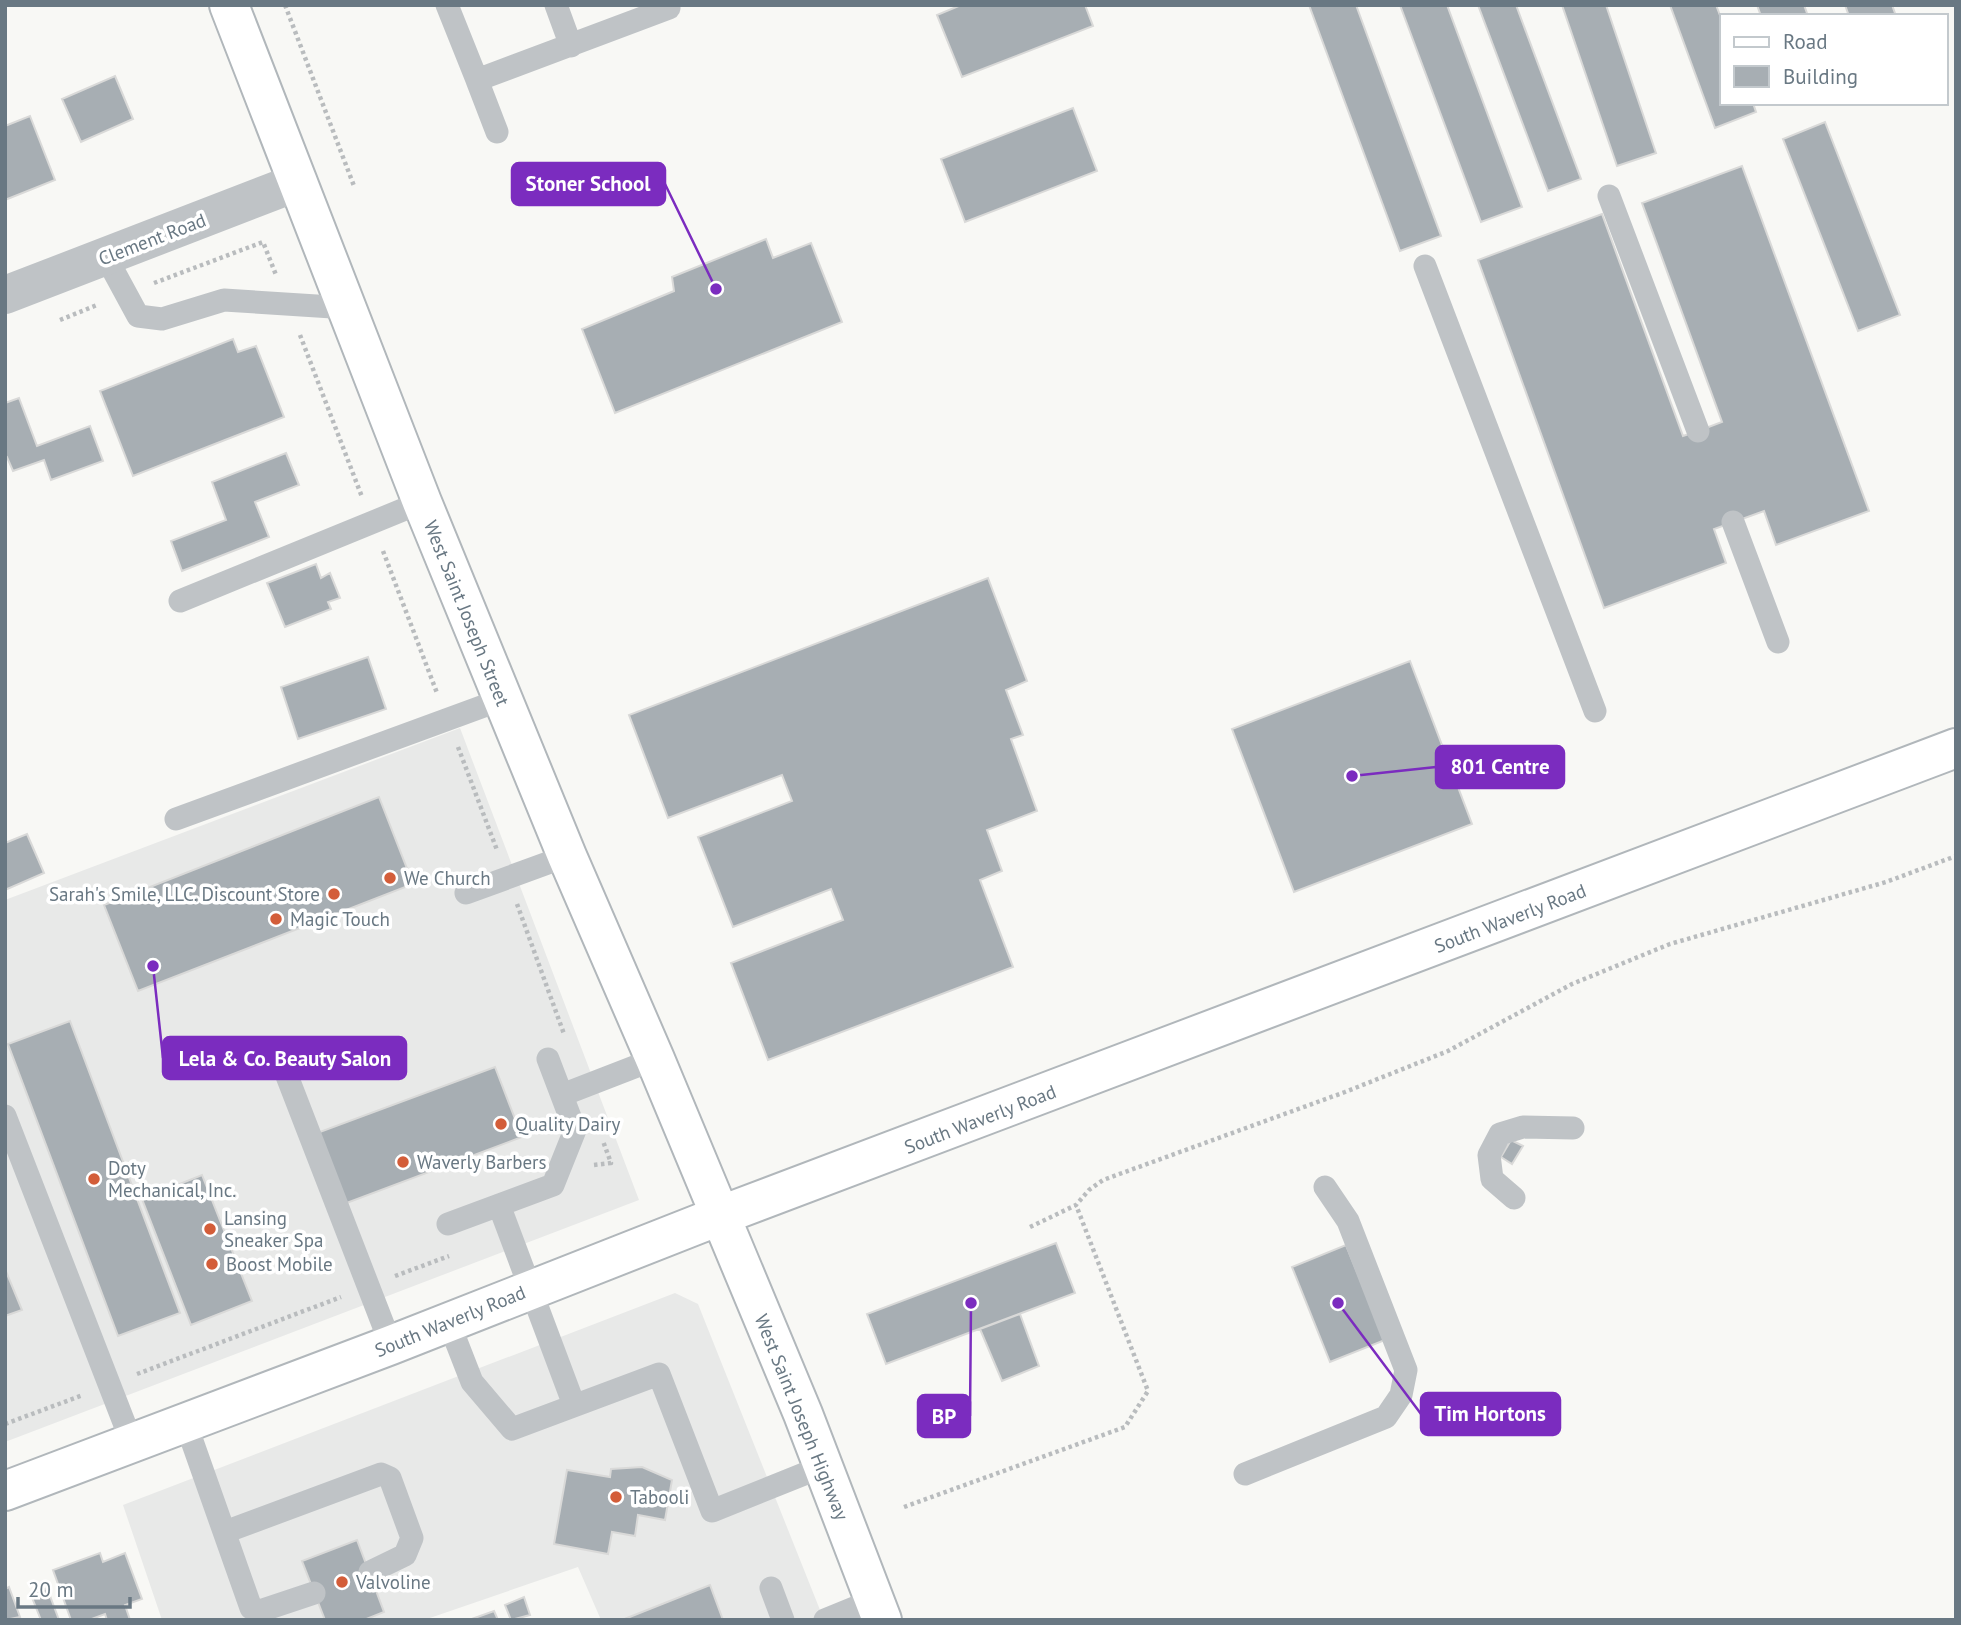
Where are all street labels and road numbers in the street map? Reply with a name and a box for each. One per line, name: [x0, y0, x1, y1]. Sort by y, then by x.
street label: Clement Road: [95, 208, 209, 270]
street label: West Saint Joseph Street: [419, 517, 515, 710]
street label: South Waverly Road: [1431, 878, 1589, 958]
street label: South Waverly Road: [901, 1079, 1059, 1159]
street label: South Waverly Road: [371, 1280, 529, 1362]
street label: West Saint Joseph Highway: [750, 1310, 854, 1524]

